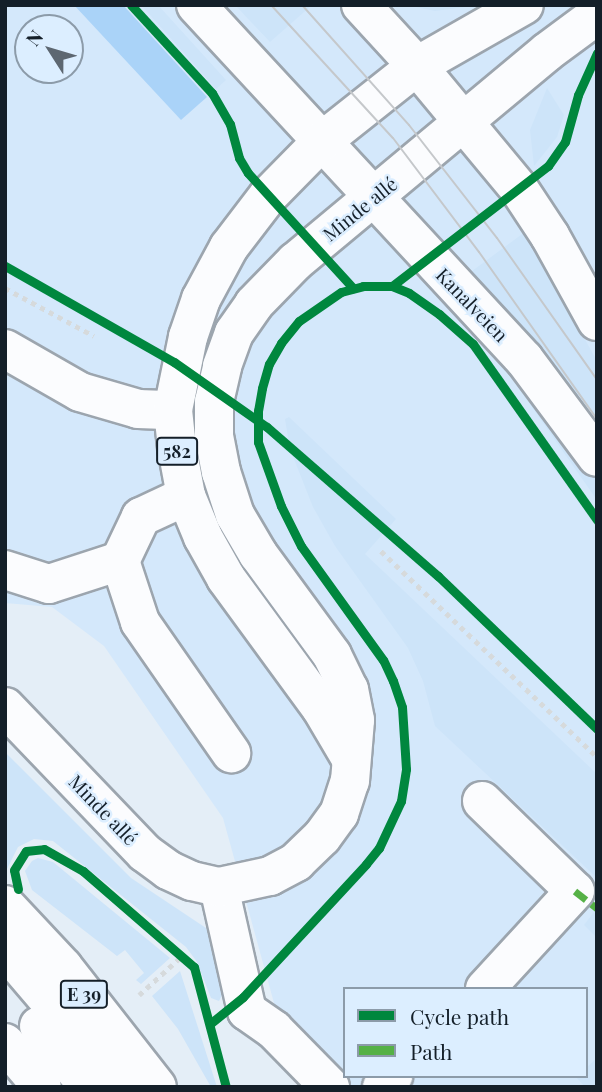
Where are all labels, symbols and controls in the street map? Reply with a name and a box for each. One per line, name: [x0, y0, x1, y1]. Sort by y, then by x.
north arrow: [14, 14, 84, 84]
text: N: [19, 24, 48, 51]
street label: Minde allé: [318, 172, 402, 246]
street label: Kanalveien: [431, 263, 513, 347]
road number: 582: [156, 436, 198, 466]
street label: Minde allé: [64, 770, 142, 850]
road number: E 39: [60, 979, 108, 1009]
legend: [343, 987, 588, 1078]
text: Cycle path: [410, 1002, 509, 1030]
text: Path: [410, 1037, 452, 1065]

